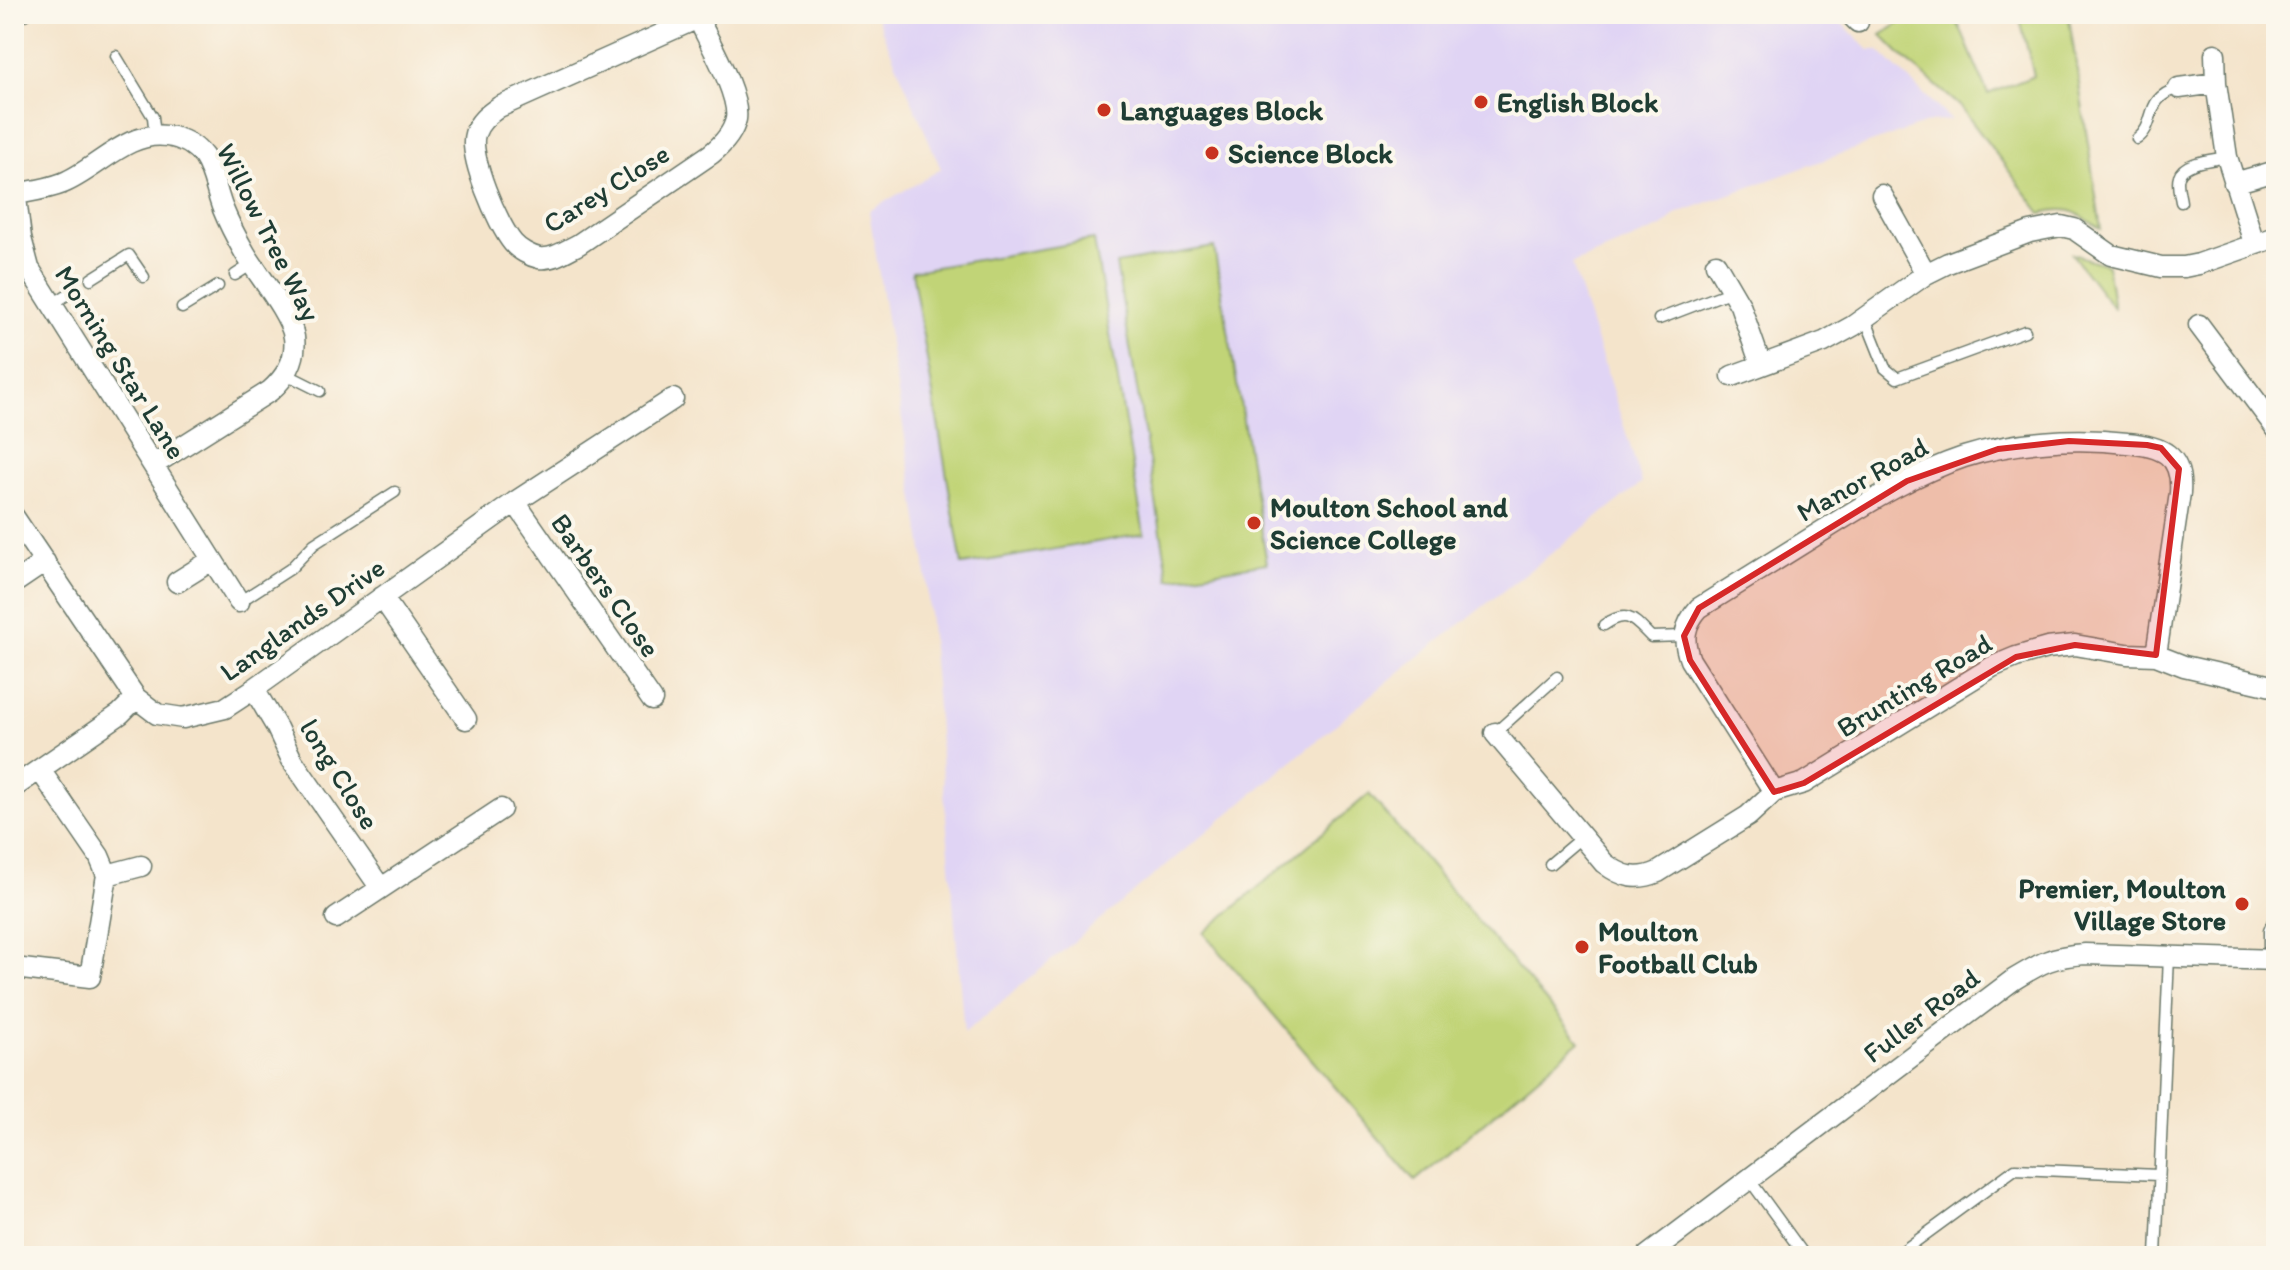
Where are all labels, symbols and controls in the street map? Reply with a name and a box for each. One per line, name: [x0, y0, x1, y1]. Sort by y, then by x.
place label: English Block: [1497, 85, 1659, 119]
place label: Languages Block: [1120, 93, 1323, 127]
marker: English Block: [1472, 93, 1490, 111]
marker: Languages Block: [1095, 101, 1113, 119]
street label: Carey Close: [537, 136, 675, 240]
place label: Science Block: [1228, 136, 1393, 170]
street label: Willow Tree Way: [210, 137, 328, 327]
marker: Science Block: [1203, 144, 1221, 162]
street label: Morning Star Lane: [48, 259, 194, 465]
street label: Manor Road: [1790, 429, 1934, 529]
place label: Moulton School and Science College: [1270, 490, 1509, 556]
street label: Barbers Close: [544, 507, 668, 663]
marker: Moulton School and Science College: [1245, 514, 1263, 532]
street label: Langlands Drive: [213, 550, 391, 688]
street label: Brunting Road: [1830, 625, 1998, 745]
street label: long Close: [293, 712, 387, 836]
place label: Premier, Moulton Village Store: [2018, 871, 2226, 937]
marker: Premier, Moulton Village Store: [2233, 895, 2251, 913]
place label: Moulton Football Club: [1598, 914, 1758, 980]
marker: Moulton Football Club: [1573, 938, 1591, 956]
street label: Fuller Road: [1856, 960, 1987, 1070]

